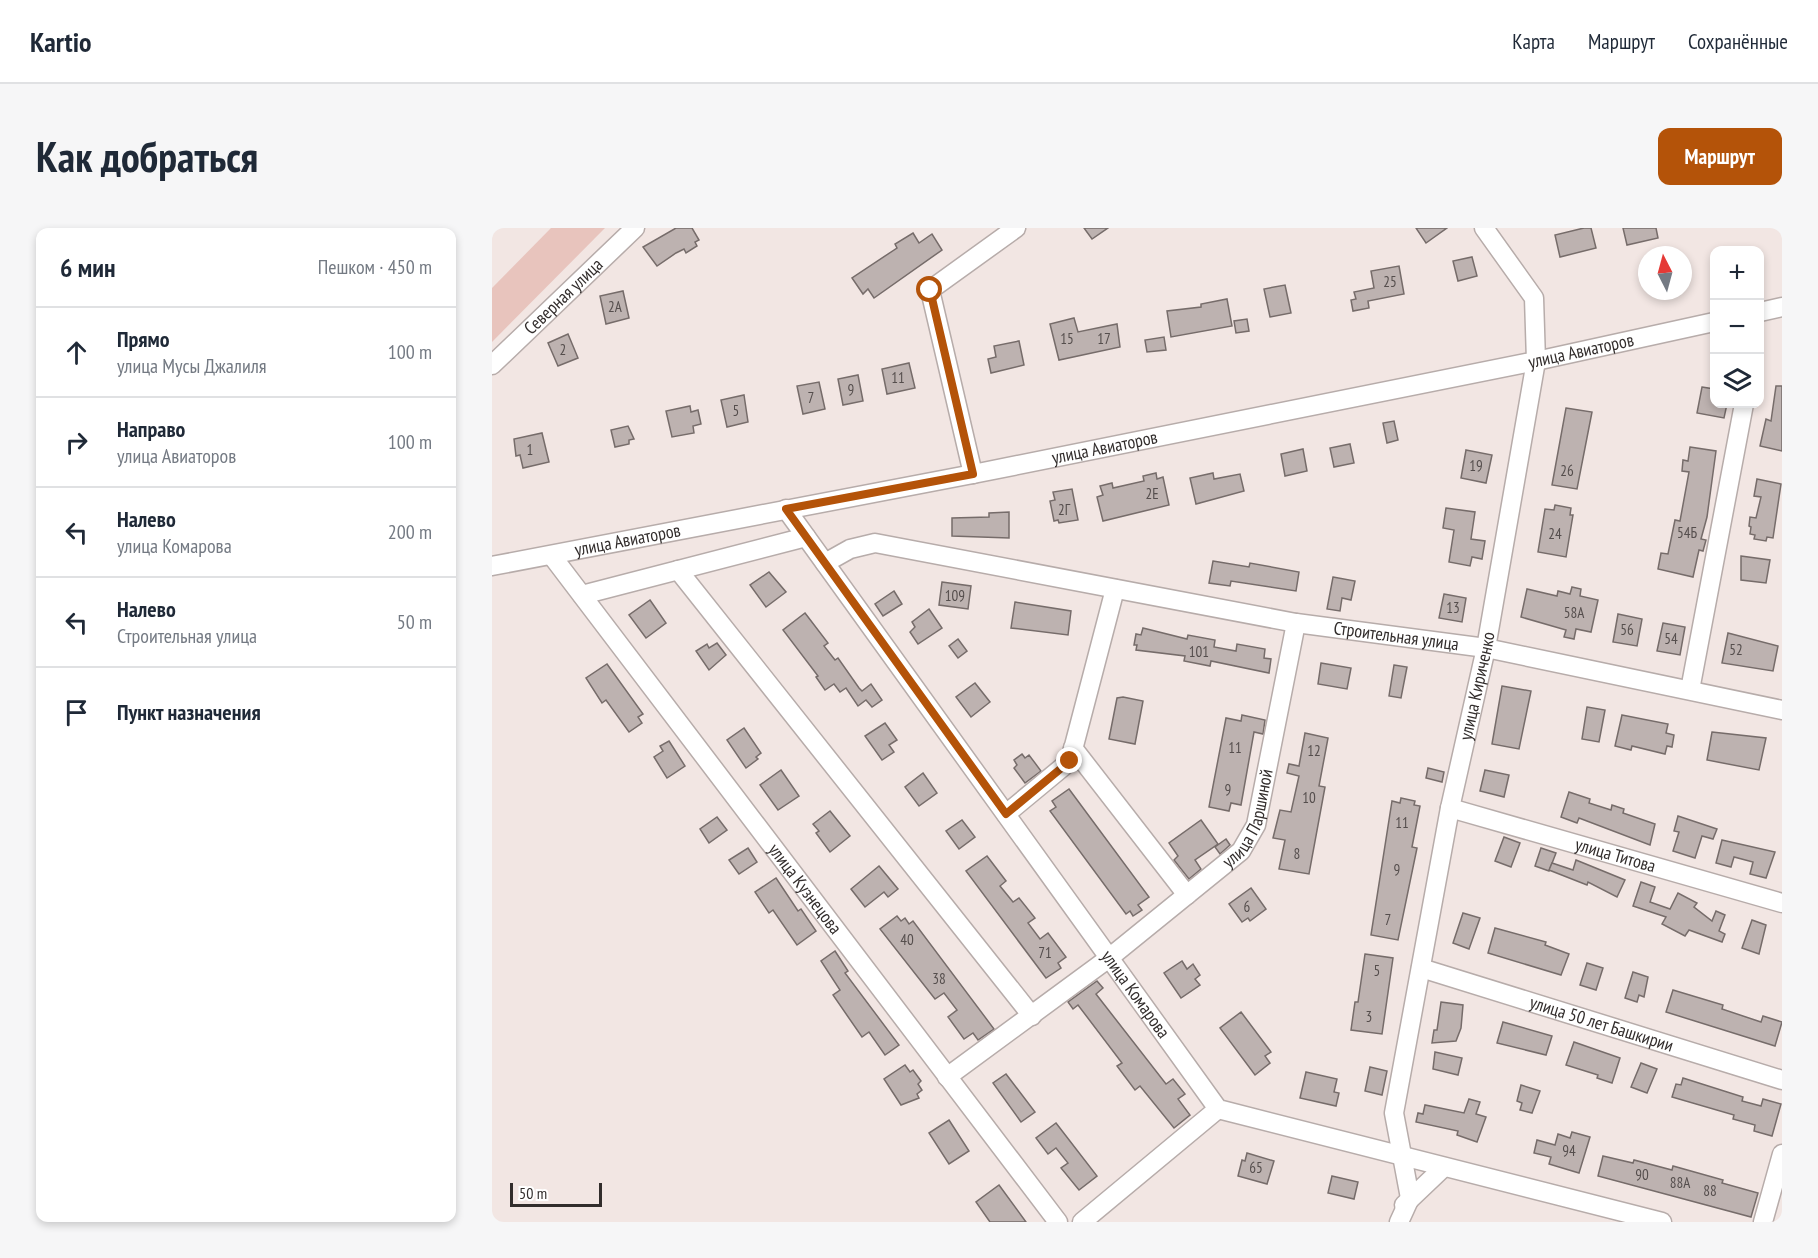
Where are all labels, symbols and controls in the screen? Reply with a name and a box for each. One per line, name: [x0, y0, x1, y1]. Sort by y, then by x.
text: Kartio: [30, 23, 92, 60]
text: Карта: [1512, 28, 1555, 55]
text: Маршрут: [1588, 28, 1655, 55]
text: Сохранённые: [1688, 28, 1788, 55]
button: Маршрут: [1658, 128, 1782, 185]
text: Как добраться: [36, 129, 258, 184]
north arrow: [1638, 246, 1692, 300]
map controls: [1710, 246, 1764, 408]
button: +: [1710, 246, 1764, 300]
text: 6 мин: [60, 251, 115, 284]
street label: Северная улица: [519, 253, 607, 339]
text: Пешком · 450 m: [318, 254, 432, 280]
house number: 25: [1383, 272, 1397, 291]
route start: [916, 276, 942, 302]
house number: 2А: [608, 297, 623, 316]
button: −: [1710, 300, 1764, 354]
text: Прямо: [117, 325, 170, 353]
street label: улица Авиаторов: [1526, 328, 1636, 373]
house number: 15: [1060, 329, 1074, 348]
house number: 17: [1097, 329, 1111, 348]
icon: ahead: [60, 336, 93, 369]
text: 100 m: [388, 339, 432, 365]
house number: 2: [560, 340, 566, 359]
text: улица Мусы Джалиля: [117, 353, 267, 379]
button: layers: [1710, 354, 1764, 408]
house number: 11: [891, 368, 905, 387]
house number: 9: [848, 380, 854, 399]
house number: 7: [808, 388, 814, 407]
house number: 5: [733, 401, 739, 420]
text: Направо: [117, 415, 185, 443]
street label: улица Авиаторов: [1050, 425, 1159, 469]
icon: right: [60, 426, 93, 459]
text: 100 m: [388, 429, 432, 455]
house number: 1: [527, 440, 533, 459]
text: улица Авиаторов: [117, 443, 236, 469]
house number: 19: [1469, 456, 1483, 475]
house number: 26: [1560, 461, 1574, 480]
house number: 2Е: [1145, 484, 1159, 503]
house number: 2Г: [1058, 500, 1071, 519]
text: Налево: [117, 505, 176, 533]
icon: left: [60, 516, 93, 549]
street label: улица Авиаторов: [573, 518, 682, 561]
text: 200 m: [388, 519, 432, 545]
house number: 54Б: [1677, 523, 1697, 542]
house number: 24: [1548, 524, 1562, 543]
text: улица Комарова: [117, 533, 232, 559]
house number: 109: [945, 586, 965, 605]
text: Налево: [117, 595, 176, 623]
house number: 13: [1446, 598, 1460, 617]
house number: 58А: [1564, 603, 1585, 622]
icon: left: [60, 606, 93, 639]
text: 50 m: [397, 609, 432, 635]
street label: Строительная улица: [1332, 616, 1460, 655]
house number: 56: [1620, 620, 1634, 639]
text: Строительная улица: [117, 623, 257, 649]
house number: 54: [1664, 629, 1678, 648]
street label: улица Кириченко: [1454, 630, 1500, 742]
house number: 52: [1729, 640, 1743, 659]
house number: 101: [1189, 642, 1209, 661]
icon: arrive: [60, 696, 93, 729]
text: Пункт назначения: [117, 698, 261, 726]
house number: 11: [1228, 738, 1242, 757]
house number: 12: [1307, 741, 1321, 760]
route end: [1056, 747, 1082, 773]
street label: улица Паршиной: [1217, 767, 1278, 873]
house number: 9: [1225, 780, 1231, 799]
house number: 10: [1302, 788, 1316, 807]
house number: 11: [1395, 813, 1409, 832]
street label: улица Титова: [1573, 832, 1658, 877]
street label: улица Кузнецова: [763, 839, 847, 939]
house number: 8: [1294, 844, 1300, 863]
house number: 9: [1394, 860, 1400, 879]
house number: 6: [1244, 897, 1251, 916]
house number: 7: [1385, 910, 1391, 929]
house number: 40: [900, 930, 914, 949]
house number: 71: [1038, 943, 1052, 962]
street label: улица Комарова: [1096, 945, 1175, 1043]
house number: 5: [1374, 961, 1380, 980]
house number: 38: [932, 969, 946, 988]
street label: улица 50 лет Башкирии: [1527, 990, 1676, 1057]
house number: 3: [1366, 1007, 1372, 1026]
house number: 94: [1562, 1141, 1576, 1160]
house number: 65: [1249, 1158, 1263, 1177]
house number: 90: [1635, 1165, 1649, 1184]
house number: 88А: [1670, 1173, 1691, 1192]
scale bar: [510, 1180, 602, 1208]
house number: 88: [1703, 1181, 1717, 1200]
text: 50 m: [519, 1183, 547, 1203]

